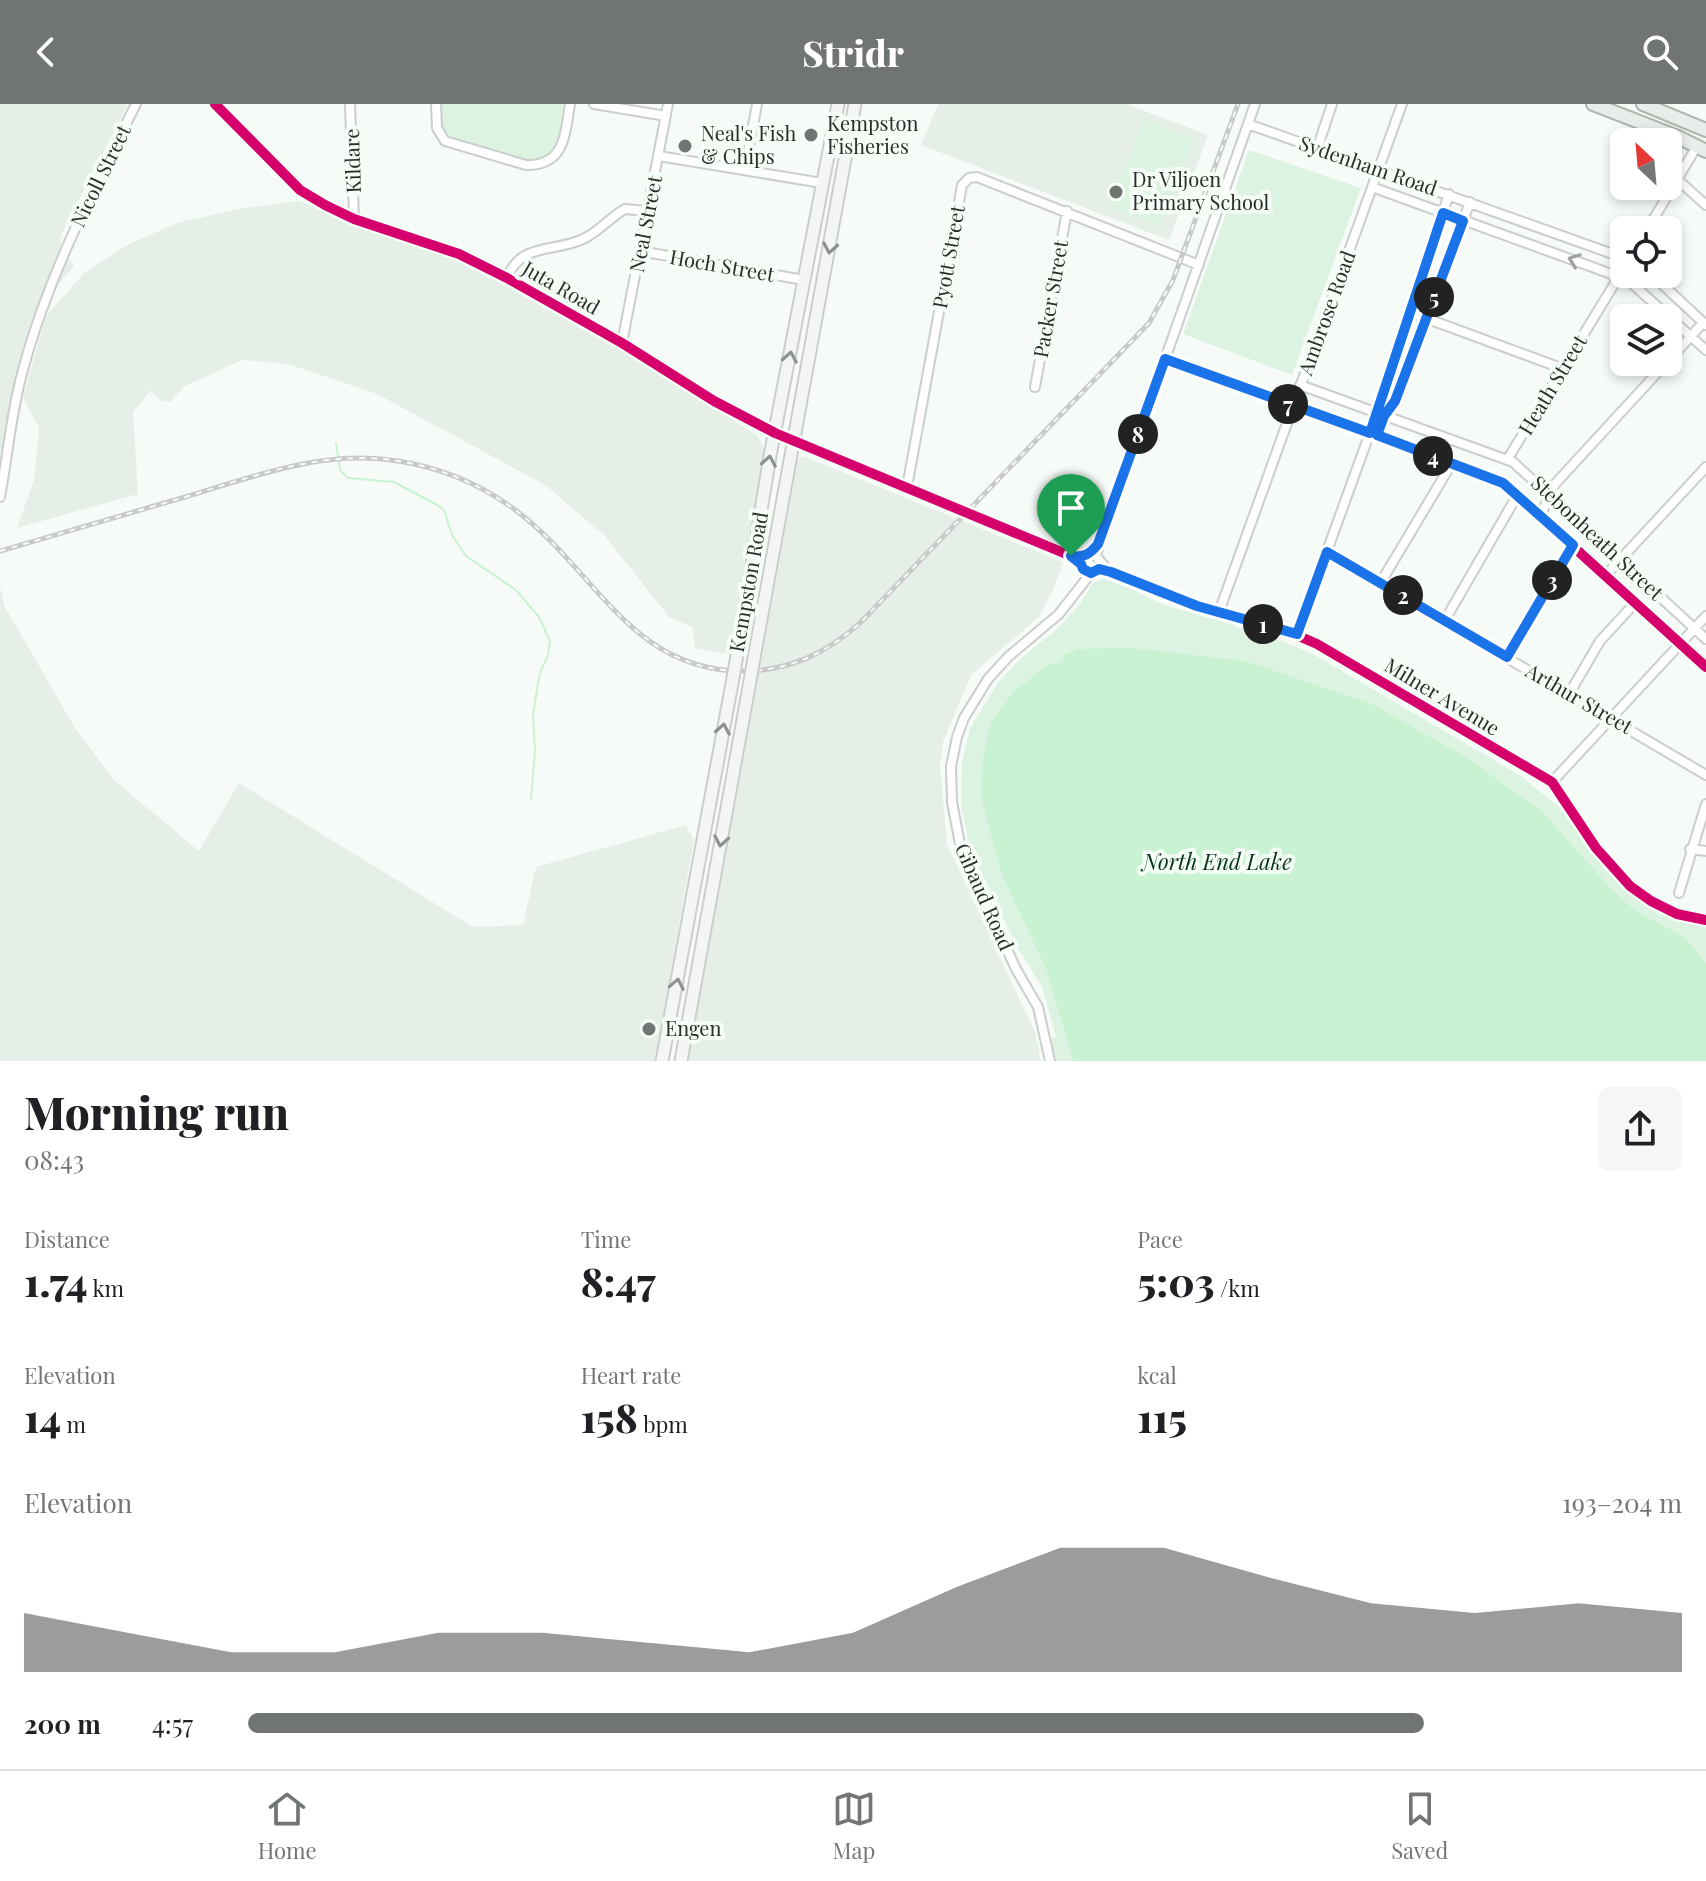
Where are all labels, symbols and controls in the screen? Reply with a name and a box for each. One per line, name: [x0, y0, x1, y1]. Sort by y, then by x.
text: Stridr: [802, 28, 904, 76]
icon: back: [24, 30, 68, 74]
icon: search: [1638, 30, 1682, 74]
place label: Kempston Fisheries: [827, 109, 919, 159]
street label: Nicoll Street: [63, 119, 136, 231]
place label: Neal's Fish & Chips: [701, 119, 796, 169]
marker: Kempston Fisheries: [802, 126, 820, 144]
street label: Kildare: [337, 128, 366, 194]
street label: Sydenham Road: [1296, 128, 1441, 201]
north arrow: [1610, 128, 1682, 200]
map controls: [1610, 128, 1682, 376]
marker: Neal's Fish & Chips: [676, 137, 694, 155]
place label: Dr Viljoen Primary School: [1132, 165, 1270, 215]
street label: Neal Street: [622, 172, 667, 275]
marker: Dr Viljoen Primary School: [1107, 183, 1125, 201]
street label: Pyott Street: [925, 202, 970, 310]
button: locate: [1610, 216, 1682, 288]
street label: Packer Street: [1026, 237, 1073, 360]
street label: Hoch Street: [668, 242, 778, 287]
one-way arrow: [823, 242, 840, 255]
street label: Ambrose Road: [1290, 246, 1361, 379]
street label: Juta Road: [517, 253, 606, 320]
one-way arrow: [1568, 253, 1582, 270]
pin: 5: [1414, 277, 1454, 317]
text: 5: [1429, 282, 1439, 312]
button: layers: [1610, 304, 1682, 376]
street label: Heath Street: [1511, 328, 1593, 439]
one-way arrow: [781, 350, 798, 363]
pin: 7: [1268, 384, 1308, 424]
text: 7: [1283, 389, 1293, 419]
pin: 8: [1118, 414, 1158, 454]
text: 8: [1132, 419, 1144, 449]
pin: 4: [1413, 436, 1453, 476]
text: 4: [1427, 441, 1439, 471]
one-way arrow: [760, 455, 777, 468]
street label: Stebonheath Street: [1526, 469, 1671, 606]
pin: [1037, 474, 1105, 556]
icon: arrive: [1049, 486, 1093, 530]
street label: Kempston Road: [722, 509, 773, 654]
pin: 3: [1532, 560, 1572, 600]
text: 3: [1547, 565, 1557, 595]
pin: 2: [1383, 575, 1423, 615]
text: 2: [1397, 580, 1409, 610]
pin: 1: [1243, 604, 1283, 644]
text: 1: [1259, 609, 1267, 639]
street label: Milner Avenue: [1380, 651, 1505, 741]
street label: Arthur Street: [1521, 656, 1639, 740]
one-way arrow: [714, 722, 731, 735]
one-way arrow: [713, 834, 730, 848]
street label: Gibaud Road: [950, 838, 1021, 955]
water label: North End Lake: [1140, 846, 1292, 876]
one-way arrow: [667, 978, 684, 991]
place label: Engen: [665, 1014, 721, 1041]
marker: Engen: [640, 1020, 658, 1038]
text: Morning run: [24, 1082, 289, 1141]
button: share: [1598, 1087, 1682, 1171]
text: 08:43: [24, 1142, 84, 1177]
text: Distance: [24, 1224, 110, 1254]
text: Time: [581, 1224, 631, 1254]
text: Pace: [1137, 1224, 1183, 1254]
text: 1.74: [24, 1254, 88, 1307]
text: 8:47: [581, 1254, 656, 1307]
text: 5:03: [1137, 1254, 1215, 1307]
text: km: [88, 1273, 124, 1303]
text: /km: [1215, 1273, 1260, 1303]
text: Elevation: [24, 1360, 116, 1390]
text: Heart rate: [581, 1360, 681, 1390]
text: kcal: [1137, 1360, 1177, 1390]
text: 14: [24, 1390, 61, 1443]
text: 158: [581, 1390, 638, 1443]
text: 115: [1137, 1390, 1187, 1443]
text: m: [61, 1409, 86, 1439]
text: bpm: [638, 1409, 688, 1439]
text: Elevation: [24, 1485, 132, 1520]
text: 193–204 m: [1562, 1485, 1682, 1520]
text: 200 m: [24, 1706, 101, 1741]
text: 4:57: [152, 1706, 193, 1741]
tab: Home: [258, 1787, 317, 1865]
tab: Map: [832, 1787, 876, 1865]
tab: Saved: [1391, 1787, 1448, 1865]

